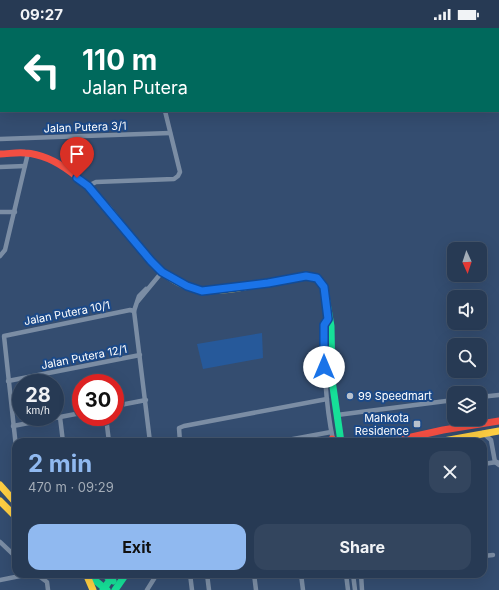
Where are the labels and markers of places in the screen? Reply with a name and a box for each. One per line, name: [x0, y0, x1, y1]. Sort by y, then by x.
pin: [60, 137, 94, 178]
place label: 99 Speedmart: [358, 389, 432, 403]
marker: 99 Speedmart: [345, 391, 355, 401]
place label: Mahkota Residence: [355, 411, 409, 438]
marker: Mahkota Residence: [412, 419, 422, 429]

